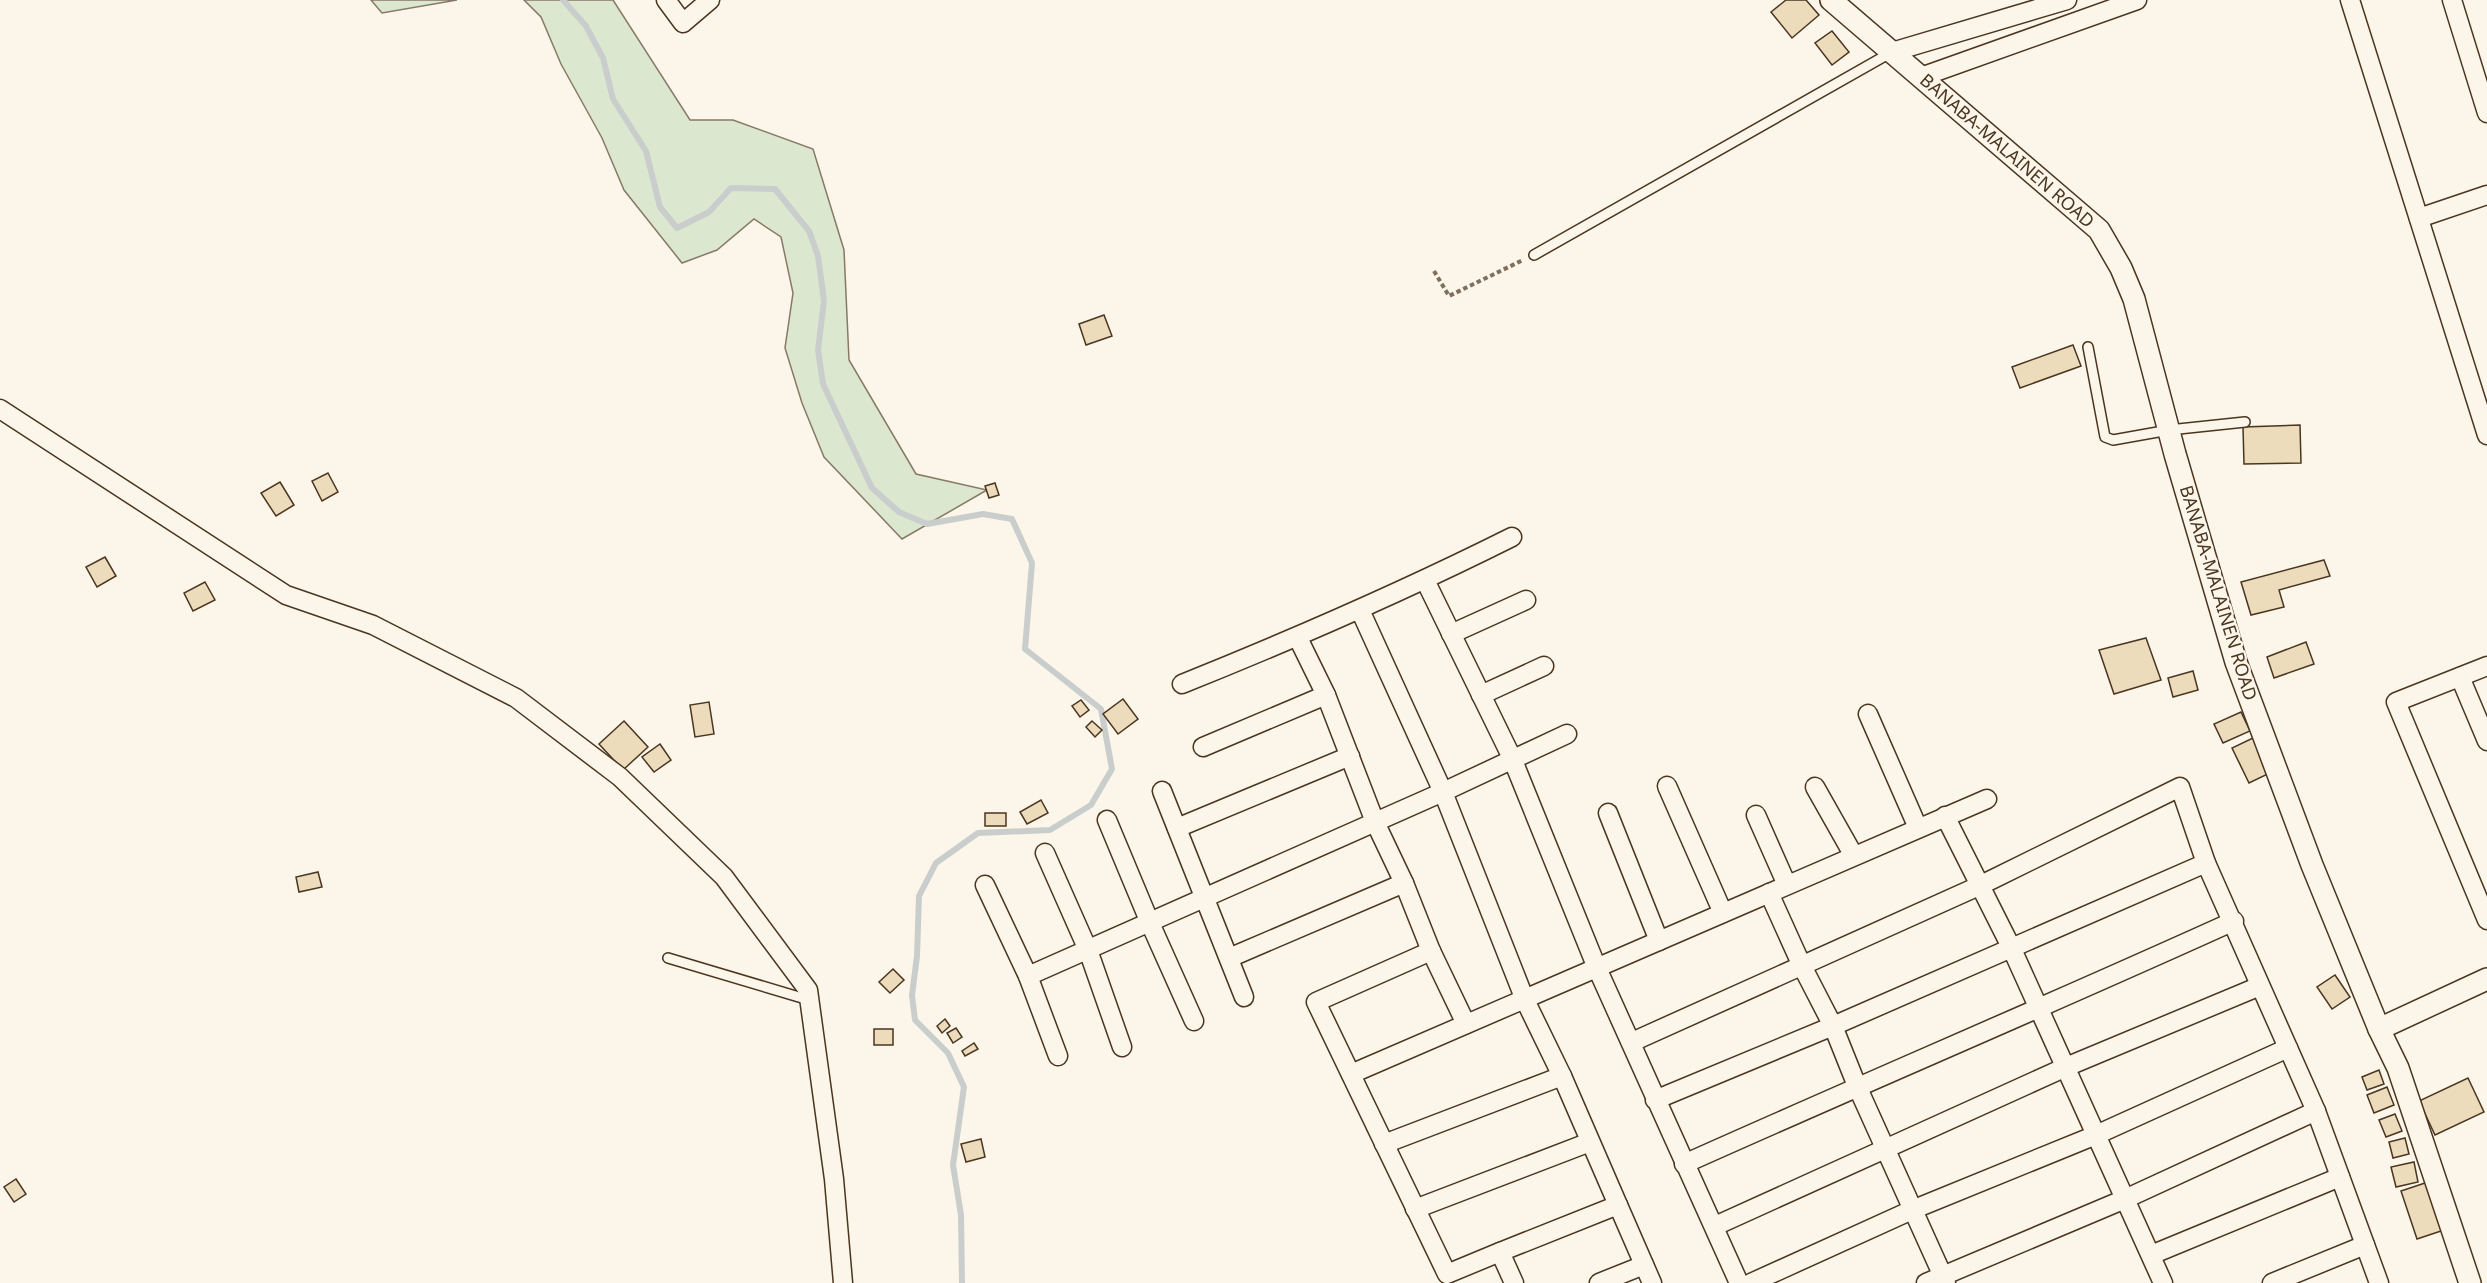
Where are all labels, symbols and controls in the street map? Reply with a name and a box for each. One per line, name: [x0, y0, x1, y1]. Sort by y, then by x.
street label: BANABA-MALAINEN ROAD: [1915, 68, 2100, 233]
street label: BANABA-MALAINEN ROAD: [2175, 482, 2263, 703]

